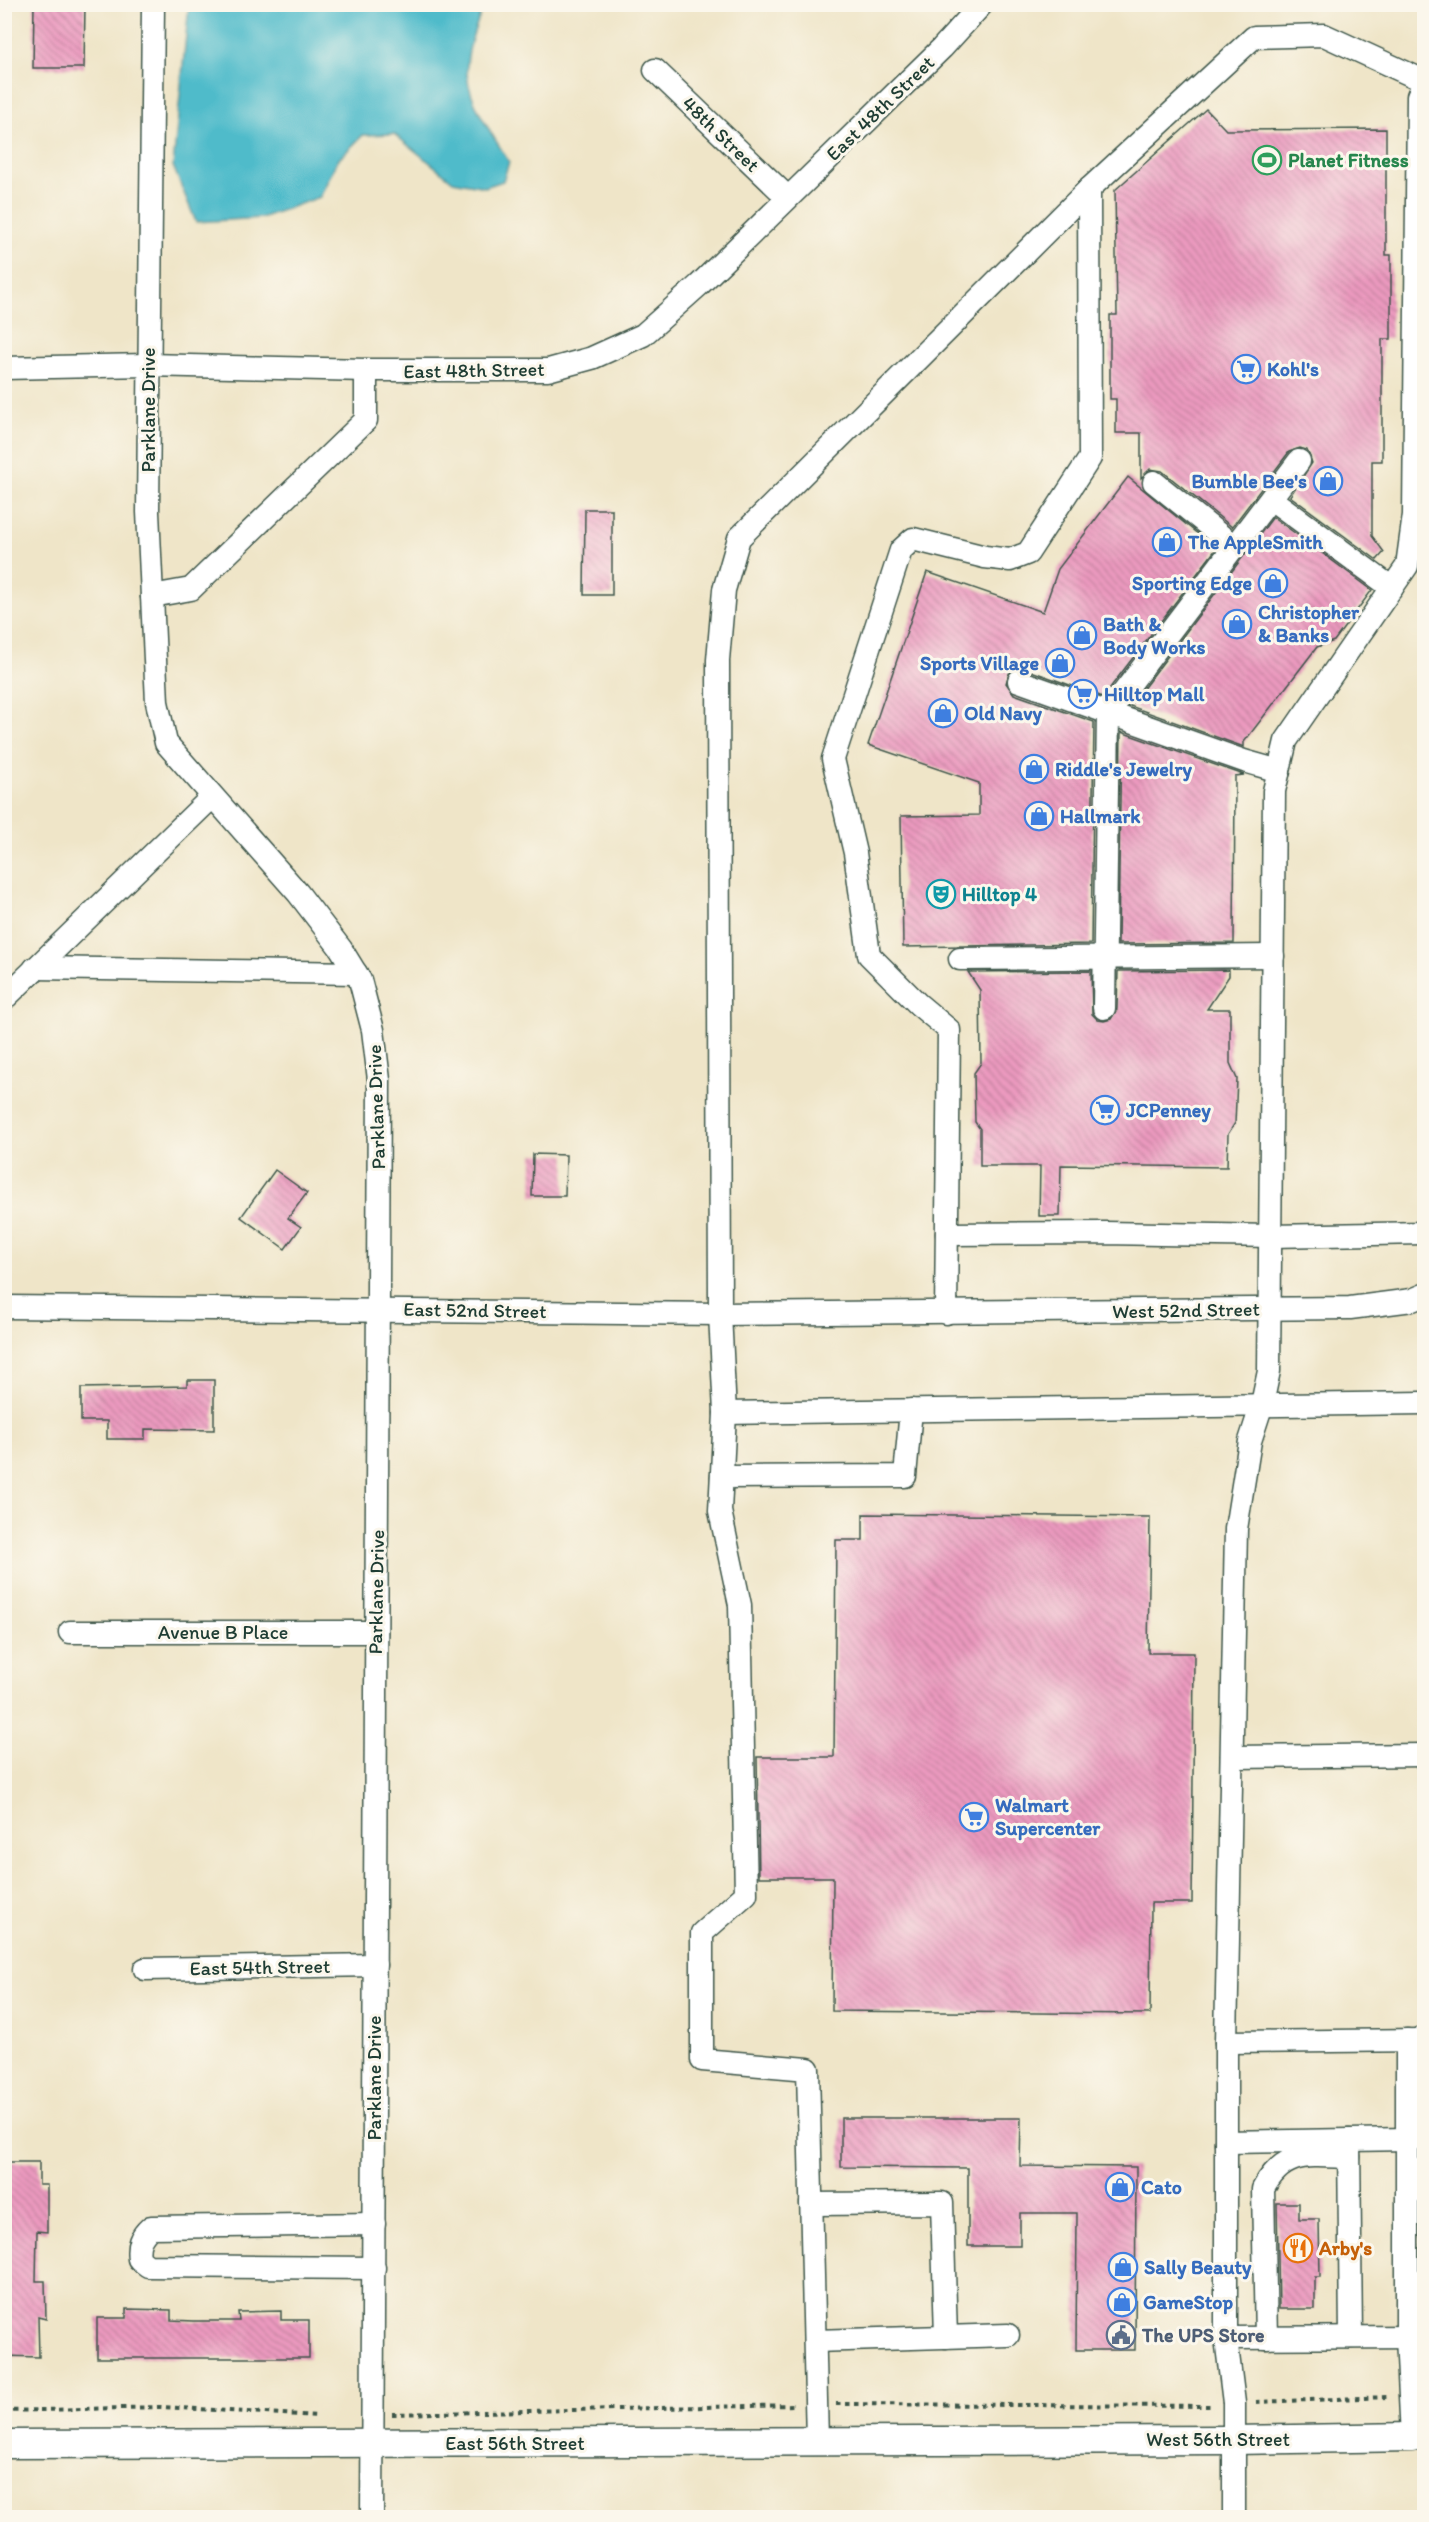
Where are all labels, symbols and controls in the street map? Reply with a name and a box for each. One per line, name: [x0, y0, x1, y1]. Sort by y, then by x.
street label: East 48th Street: [821, 50, 939, 166]
street label: 48th Street: [677, 91, 765, 177]
sports icon: Planet Fitness: [1251, 144, 1283, 176]
place label: Planet Fitness: [1288, 148, 1409, 172]
street label: Parklane Drive: [136, 348, 160, 472]
supermarket icon: Kohl's: [1230, 353, 1262, 385]
street label: East 48th Street: [403, 357, 545, 383]
place label: Kohl's: [1267, 357, 1319, 381]
shop icon: Bumble Bee's: [1312, 465, 1344, 497]
place label: Bumble Bee's: [1191, 469, 1307, 493]
shop icon: The AppleSmith: [1151, 526, 1183, 558]
place label: The AppleSmith: [1187, 530, 1323, 555]
shop icon: Sporting Edge: [1257, 567, 1289, 599]
place label: Sporting Edge: [1132, 571, 1252, 596]
place label: Christopher & Banks: [1258, 600, 1360, 647]
shop icon: Christopher & Banks: [1221, 608, 1253, 640]
place label: Bath & Body Works: [1103, 612, 1206, 660]
shop icon: Bath & Body Works: [1066, 619, 1098, 651]
shop icon: Sports Village: [1044, 647, 1076, 679]
place label: Sports Village: [920, 651, 1039, 676]
supermarket icon: Hilltop Mall: [1067, 678, 1099, 710]
place label: Hilltop Mall: [1104, 682, 1205, 707]
shop icon: Old Navy: [927, 697, 959, 729]
place label: Old Navy: [964, 701, 1043, 726]
shop icon: Riddle's Jewelry: [1018, 753, 1050, 785]
place label: Riddle's Jewelry: [1055, 757, 1192, 782]
shop icon: Hallmark: [1023, 800, 1055, 832]
place label: Hallmark: [1060, 804, 1141, 828]
theatre icon: Hilltop 4: [925, 878, 957, 910]
place label: Hilltop 4: [962, 882, 1037, 907]
street label: Parklane Drive: [362, 1044, 390, 1170]
supermarket icon: JCPenney: [1089, 1094, 1121, 1126]
place label: JCPenney: [1125, 1098, 1211, 1123]
street label: East 52nd Street: [403, 1297, 547, 1323]
street label: West 52nd Street: [1112, 1297, 1260, 1323]
street label: Parklane Drive: [363, 1529, 389, 1655]
street label: Avenue B Place: [158, 1620, 288, 1644]
place label: Walmart Supercenter: [995, 1793, 1101, 1841]
supermarket icon: Walmart Supercenter: [958, 1801, 990, 1833]
street label: East 54th Street: [189, 1954, 331, 1980]
street label: Parklane Drive: [362, 2016, 386, 2140]
shop icon: Cato: [1104, 2171, 1136, 2203]
place label: Cato: [1141, 2175, 1182, 2199]
restaurant icon: Arby's: [1282, 2232, 1314, 2264]
place label: Arby's: [1318, 2236, 1372, 2261]
shop icon: Sally Beauty: [1107, 2251, 1139, 2283]
place label: Sally Beauty: [1144, 2255, 1252, 2280]
shop icon: GameStop: [1106, 2286, 1138, 2318]
place label: GameStop: [1143, 2290, 1233, 2315]
public building icon: The UPS Store: [1105, 2319, 1137, 2351]
place label: The UPS Store: [1141, 2323, 1265, 2347]
street label: West 56th Street: [1146, 2427, 1290, 2451]
street label: East 56th Street: [445, 2431, 585, 2455]

